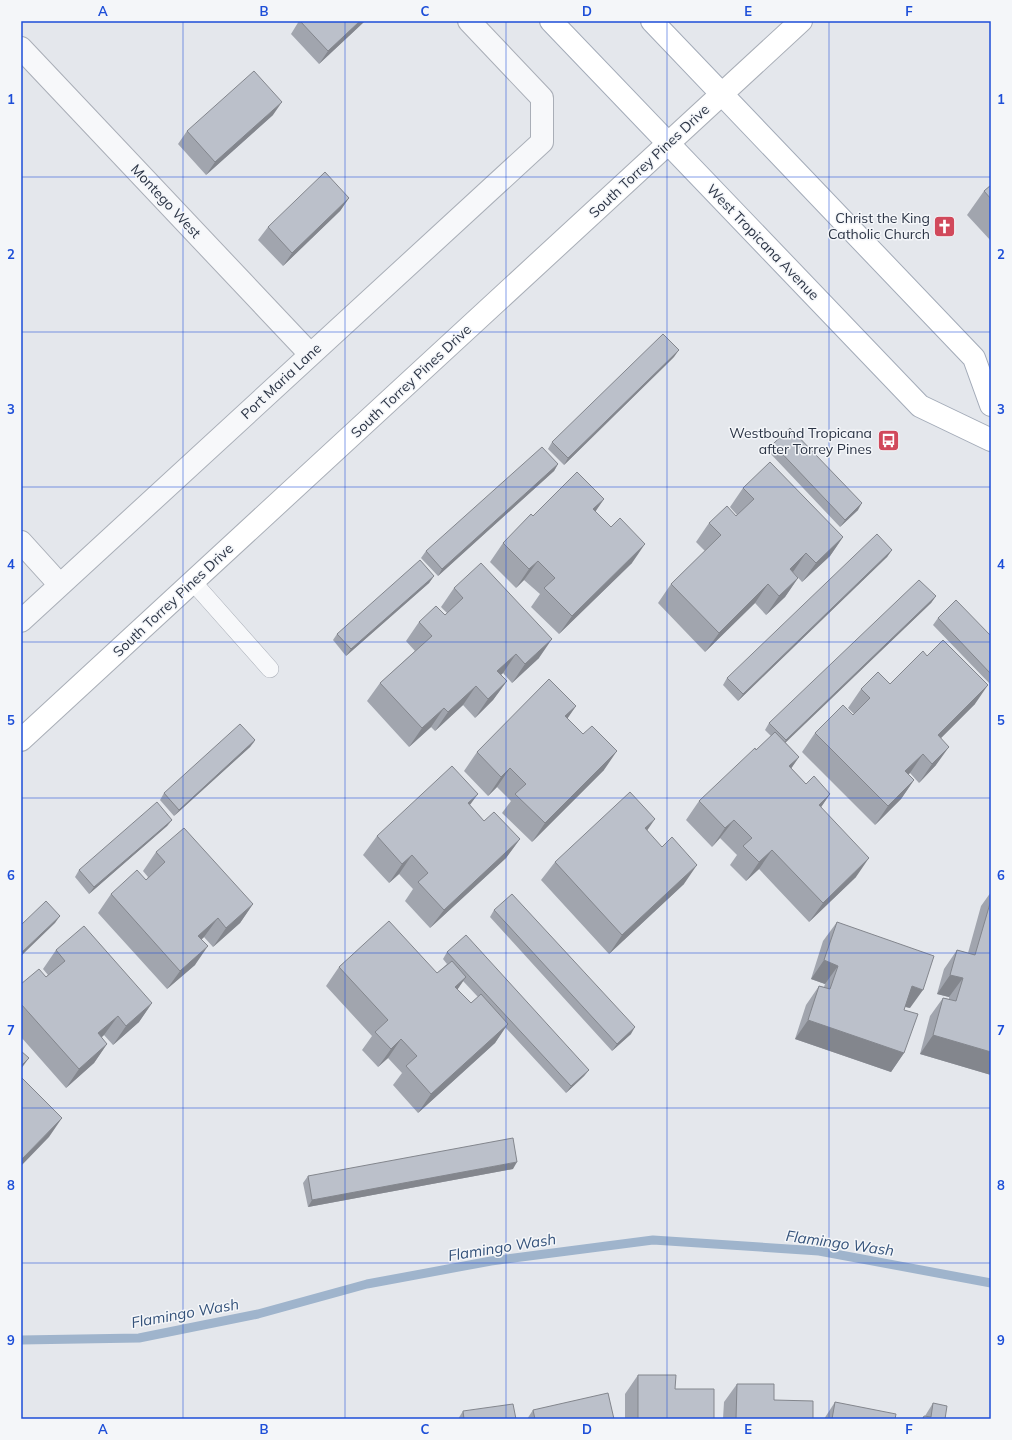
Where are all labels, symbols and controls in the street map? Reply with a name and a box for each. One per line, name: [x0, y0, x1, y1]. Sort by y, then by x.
text: A: [98, 3, 108, 19]
text: B: [260, 3, 269, 19]
text: C: [421, 3, 430, 19]
text: D: [582, 3, 592, 19]
text: E: [744, 3, 752, 19]
text: F: [905, 3, 913, 19]
text: 1: [7, 91, 15, 107]
text: 1: [997, 91, 1005, 107]
street label: South Torrey Pines Drive: [585, 100, 713, 222]
street label: Montego West: [127, 160, 205, 242]
street label: West Tropicana Avenue: [703, 180, 823, 304]
place label: Christ the King Catholic Church: [828, 209, 930, 243]
church icon: Christ the King Catholic Church: [932, 213, 958, 239]
text: 2: [7, 246, 15, 262]
text: 2: [997, 246, 1005, 262]
street label: South Torrey Pines Drive: [347, 320, 475, 442]
street label: Port Maria Lane: [237, 339, 325, 423]
text: 3: [7, 401, 15, 417]
text: 3: [997, 401, 1005, 417]
place label: Westbound Tropicana after Torrey Pines: [729, 424, 872, 458]
bus stop icon: Westbound Tropicana after Torrey Pines: [875, 428, 901, 454]
street label: South Torrey Pines Drive: [109, 539, 237, 661]
text: 4: [7, 556, 15, 572]
text: 4: [997, 556, 1005, 572]
text: 5: [7, 712, 15, 728]
text: 5: [997, 712, 1005, 728]
text: 6: [7, 867, 15, 883]
text: 6: [997, 867, 1005, 883]
text: 7: [7, 1022, 15, 1038]
text: 7: [997, 1022, 1005, 1038]
text: 8: [7, 1177, 15, 1193]
text: 8: [997, 1177, 1005, 1193]
water label: Flamingo Wash: [785, 1226, 896, 1260]
water label: Flamingo Wash: [447, 1229, 558, 1265]
water label: Flamingo Wash: [130, 1294, 241, 1332]
text: 9: [7, 1332, 15, 1348]
text: 9: [997, 1332, 1005, 1348]
text: A: [98, 1421, 108, 1437]
text: B: [260, 1421, 269, 1437]
text: C: [421, 1421, 430, 1437]
text: D: [582, 1421, 592, 1437]
text: E: [744, 1421, 752, 1437]
text: F: [905, 1421, 913, 1437]

